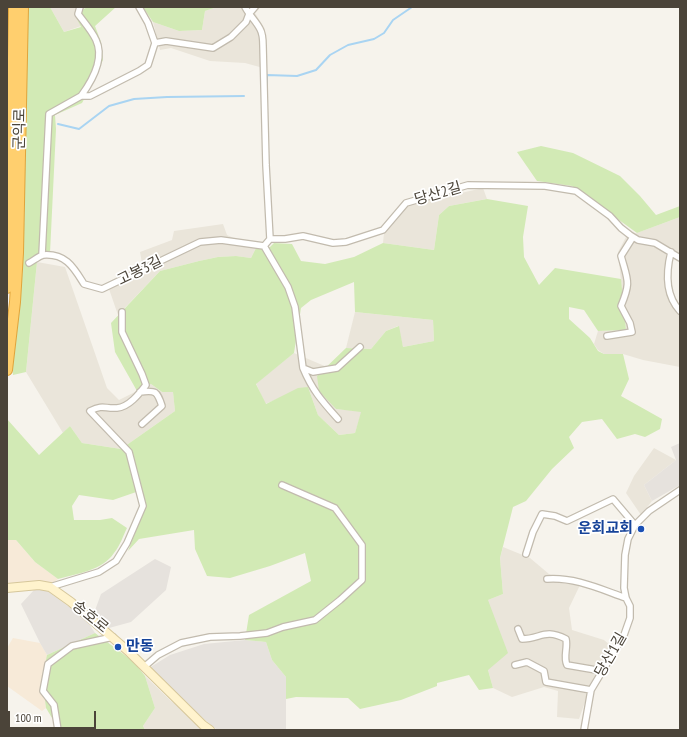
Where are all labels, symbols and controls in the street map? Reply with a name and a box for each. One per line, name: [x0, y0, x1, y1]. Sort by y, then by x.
street label: 군익로: [11, 108, 29, 150]
street label: 당산2길: [412, 179, 464, 209]
street label: 고봉3길: [114, 252, 166, 290]
place label: 운회교회: [578, 520, 633, 538]
marker: 운회교회: [636, 524, 646, 534]
street label: 송호로: [68, 597, 112, 637]
street label: 당산1길: [591, 630, 631, 680]
place label: 만동: [126, 638, 154, 656]
marker: 만동: [113, 642, 123, 652]
scale bar: [10, 703, 98, 729]
text: 100 m: [15, 710, 42, 725]

